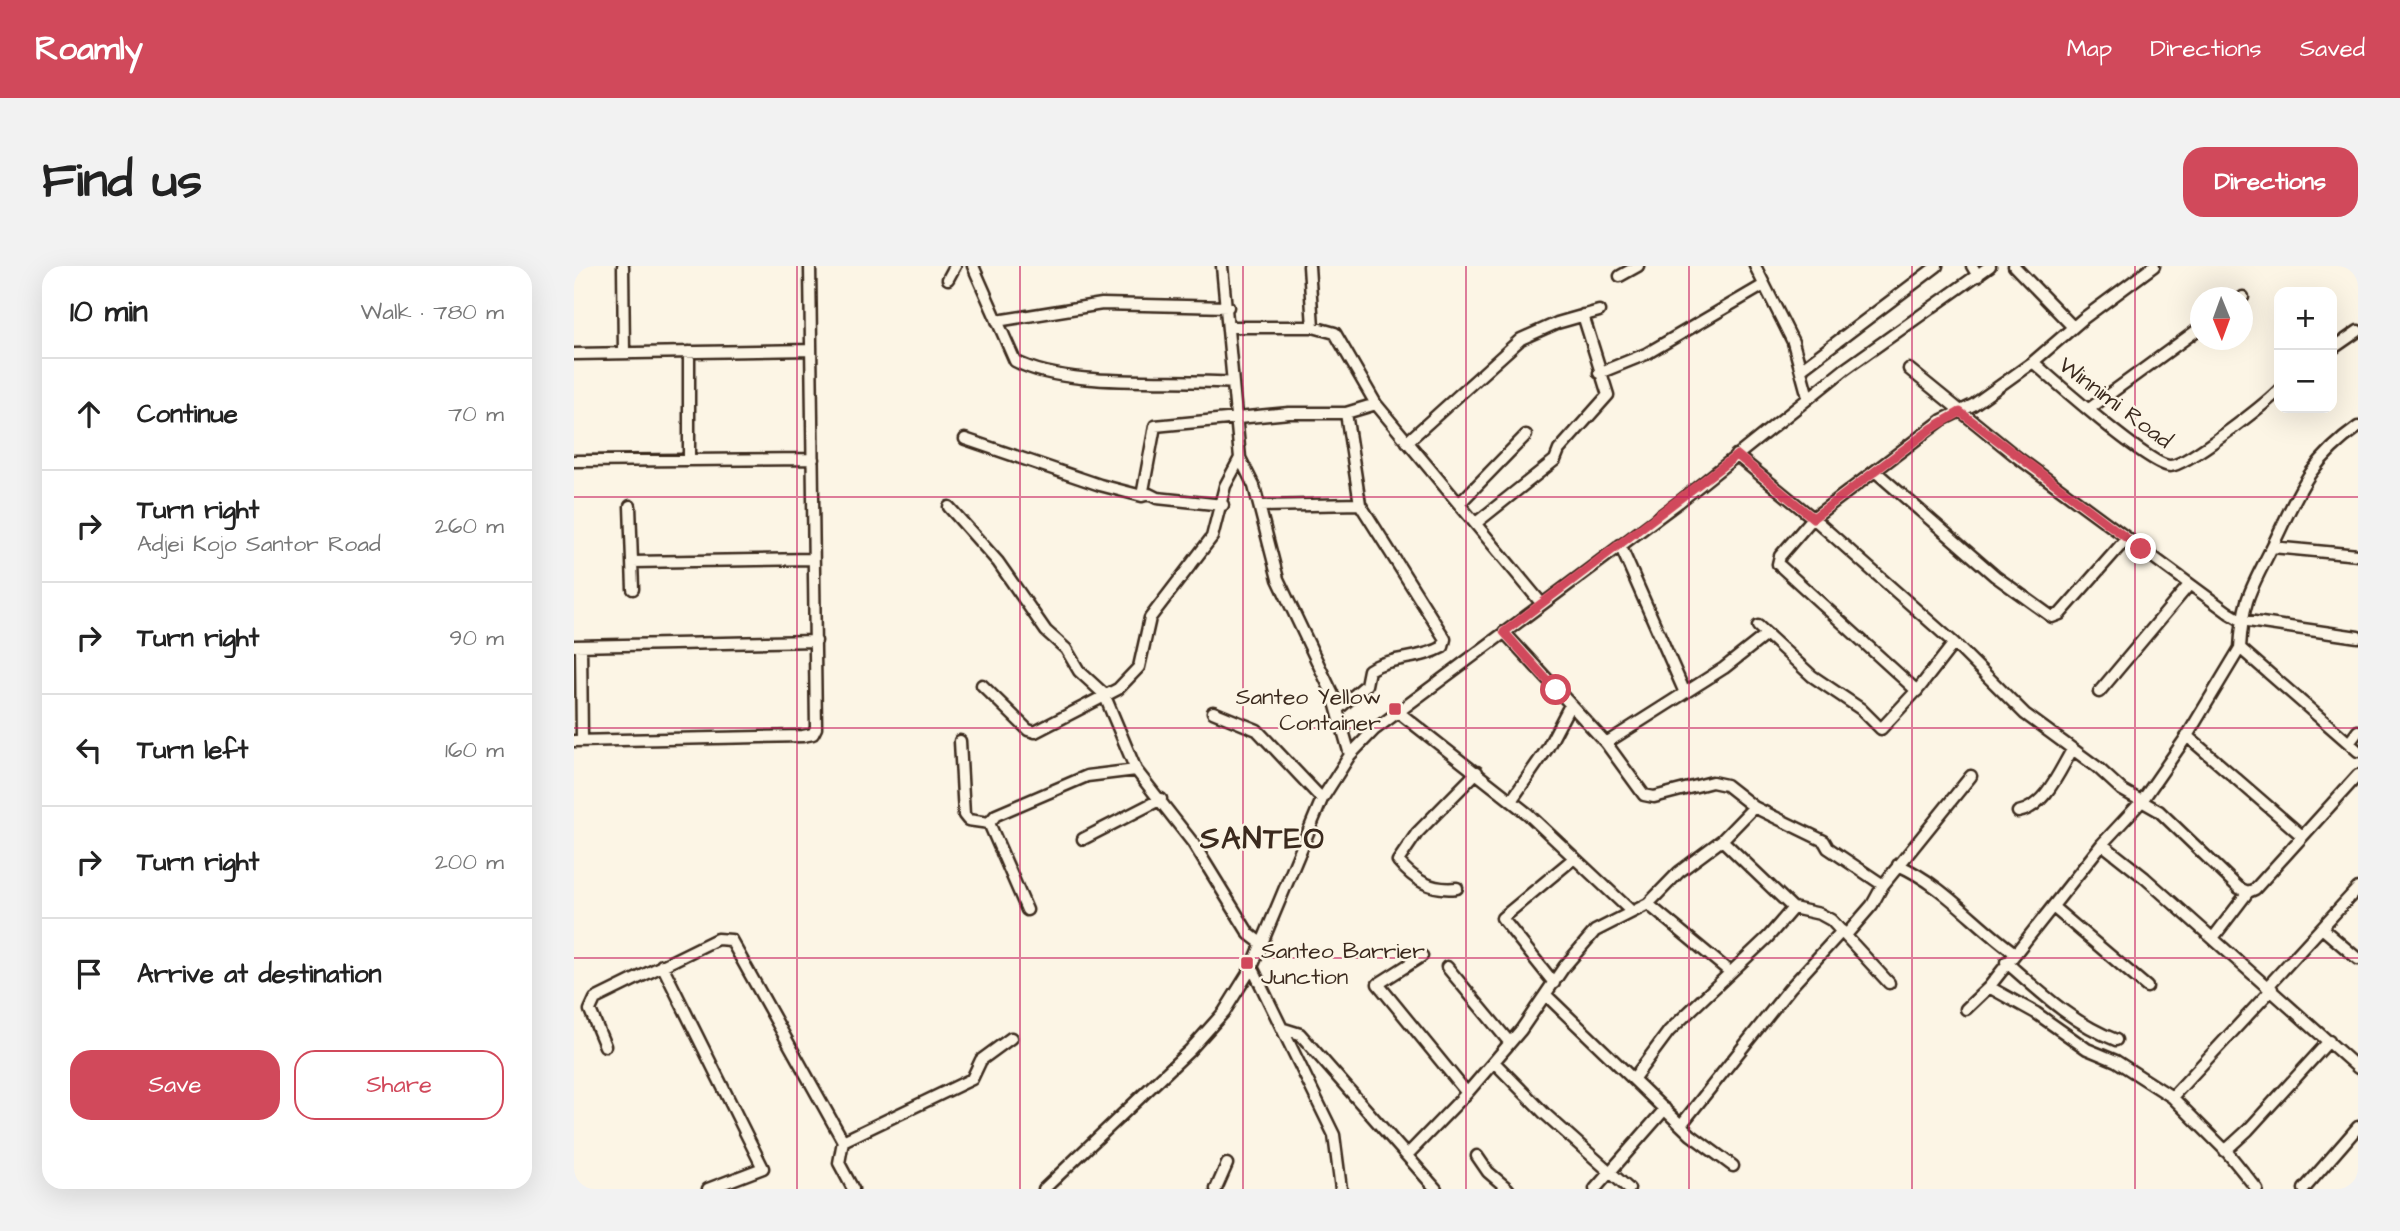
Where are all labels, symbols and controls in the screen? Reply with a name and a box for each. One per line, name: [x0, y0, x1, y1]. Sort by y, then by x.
text: Roamly: [35, 26, 143, 72]
text: Map: [2067, 32, 2112, 66]
text: Directions: [2150, 32, 2262, 66]
text: Saved: [2300, 32, 2365, 66]
button: Directions: [2183, 147, 2358, 217]
text: Find us: [42, 148, 202, 216]
north arrow: [2190, 287, 2253, 350]
map controls: [2274, 287, 2337, 413]
button: +: [2274, 287, 2337, 350]
text: 10 min: [70, 291, 148, 333]
text: Walk · 780 m: [361, 296, 504, 328]
street label: Winnimi Road: [2052, 349, 2179, 456]
button: −: [2274, 350, 2337, 413]
icon: ahead: [70, 395, 108, 433]
text: Continue: [137, 396, 238, 432]
text: 70 m: [448, 398, 504, 430]
text: Turn right: [137, 492, 259, 528]
icon: right: [70, 507, 108, 545]
text: 260 m: [435, 510, 504, 542]
text: Adjei Kojo Santor Road: [137, 528, 381, 560]
route end: [2125, 533, 2156, 564]
icon: right: [70, 619, 108, 657]
text: Turn right: [137, 620, 259, 656]
text: 90 m: [449, 622, 504, 654]
route start: [1540, 674, 1571, 705]
place label: Santeo Yellow Container: [1236, 681, 1381, 739]
marker: Santeo Yellow Container: [1387, 701, 1403, 717]
icon: left: [70, 731, 108, 769]
text: Turn left: [137, 732, 248, 768]
text: 160 m: [445, 734, 504, 766]
district label: SANTEO: [1199, 818, 1326, 860]
icon: right: [70, 843, 108, 881]
text: Turn right: [137, 844, 259, 880]
text: 200 m: [435, 846, 504, 878]
place label: Santeo Barrier Junction: [1261, 935, 1425, 993]
icon: arrive: [70, 955, 108, 993]
marker: Santeo Barrier Junction: [1239, 955, 1255, 971]
text: Arrive at destination: [137, 956, 382, 992]
button: Save: [70, 1050, 280, 1120]
button: Share: [294, 1050, 504, 1120]

